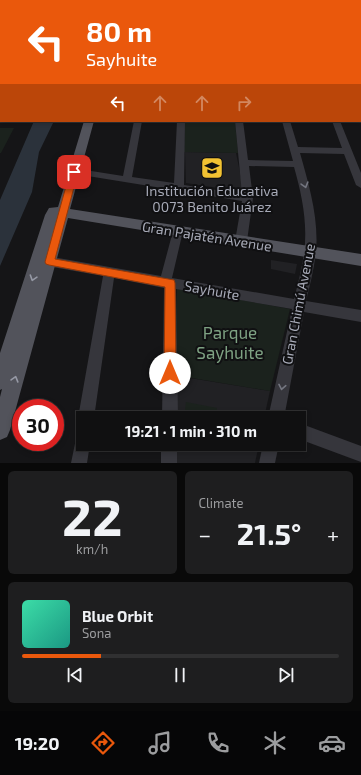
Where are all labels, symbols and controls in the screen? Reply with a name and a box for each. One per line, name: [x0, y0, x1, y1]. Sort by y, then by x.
text: 80 m: [86, 14, 152, 48]
icon: left: [20, 16, 72, 68]
text: Sayhuite: [86, 48, 157, 70]
icon: left: [107, 92, 129, 114]
icon: ahead: [149, 92, 171, 114]
icon: ahead: [191, 92, 213, 114]
icon: right: [233, 92, 255, 114]
pin: [57, 155, 91, 189]
school or university icon: Institución Educativa 0073 Benito Juárez: [199, 155, 225, 181]
icon: arrive: [63, 161, 85, 183]
place label: Institución Educativa 0073 Benito Juárez: [146, 182, 278, 215]
one-way arrow: [300, 182, 309, 189]
street label: Gran Pajatén Avenue: [141, 217, 273, 255]
street label: Gran Chimú Avenue: [278, 242, 318, 366]
one-way arrow: [29, 275, 37, 282]
street label: Sayhuite: [183, 277, 241, 303]
park label: Parque Sayhuite: [196, 322, 264, 363]
position arrow: [149, 352, 191, 394]
one-way arrow: [10, 376, 19, 383]
one-way arrow: [279, 384, 287, 390]
speed limit sign: 30: [12, 399, 64, 451]
text: 19:21 · 1 min · 310 m: [125, 422, 257, 440]
text: 22: [62, 484, 122, 546]
text: Climate: [199, 495, 243, 511]
text: 21.5°: [237, 515, 301, 551]
text: −: [199, 521, 211, 547]
text: +: [327, 521, 339, 547]
text: km/h: [76, 541, 108, 557]
text: Blue Orbit: [82, 607, 153, 625]
text: Sona: [82, 625, 111, 641]
icon: previous: [64, 664, 86, 686]
icon: pause: [169, 664, 191, 686]
icon: next: [275, 664, 297, 686]
icon: directions: [89, 729, 117, 757]
icon: music: [146, 729, 174, 757]
icon: phone: [204, 729, 232, 757]
icon: climate: [261, 729, 289, 757]
icon: car: [318, 729, 346, 757]
text: 19:20: [15, 732, 60, 754]

